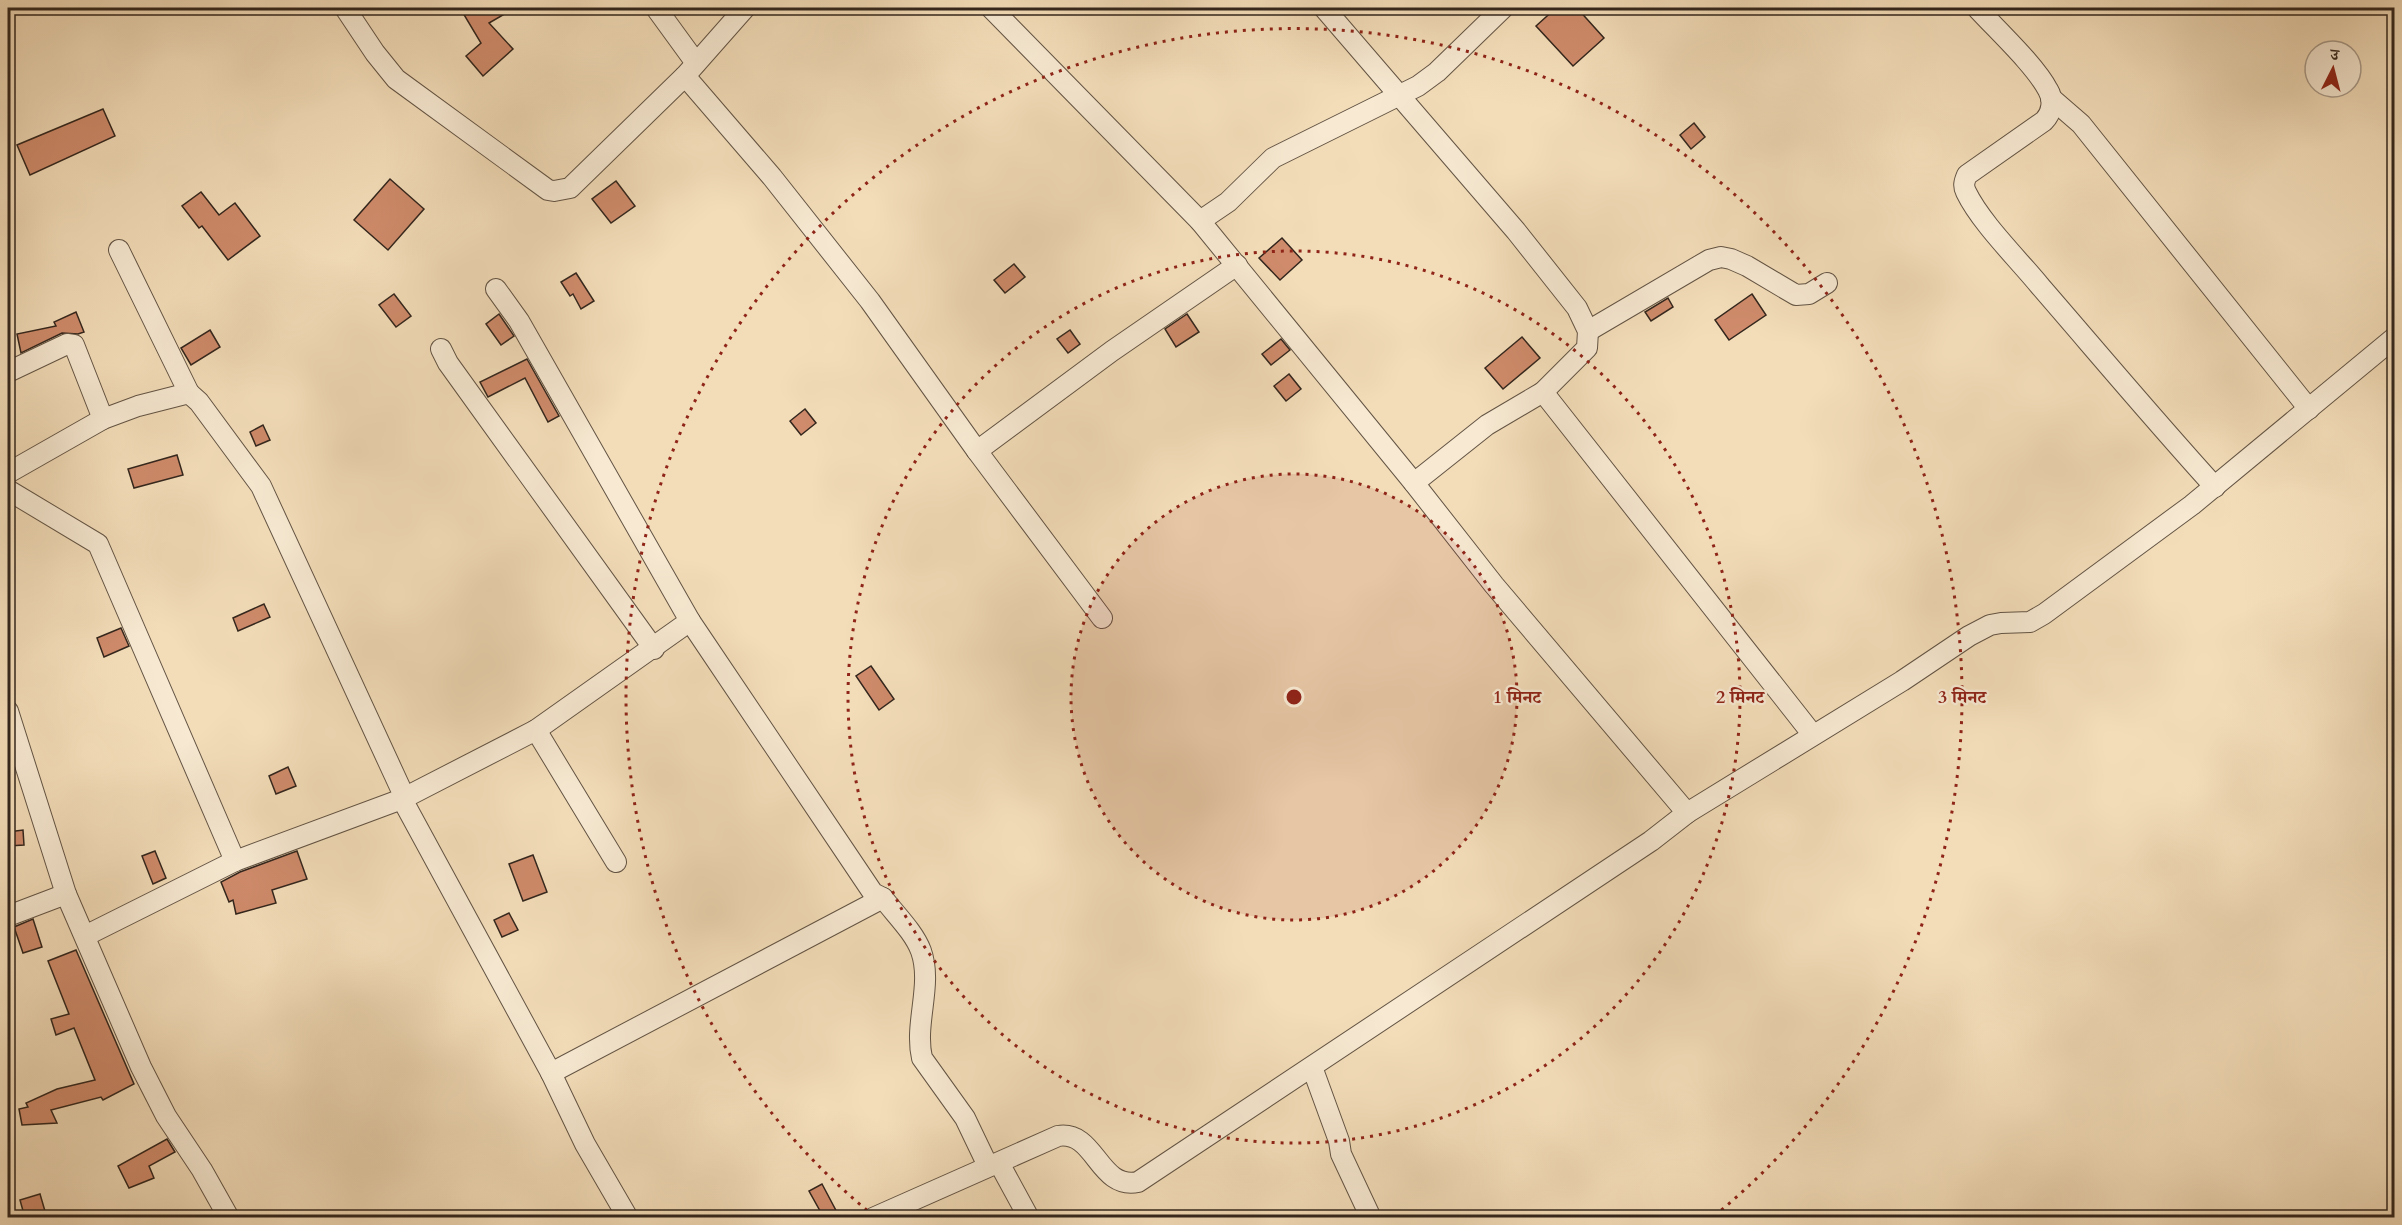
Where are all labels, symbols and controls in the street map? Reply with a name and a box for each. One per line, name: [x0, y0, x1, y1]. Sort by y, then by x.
north arrow: [2303, 39, 2363, 99]
text: उ: [2328, 44, 2342, 67]
text: 1 मिनट: [1493, 685, 1542, 710]
text: 2 मिनट: [1716, 685, 1765, 710]
text: 3 मिनट: [1938, 685, 1987, 710]
centre of rings: [1284, 687, 1304, 707]

